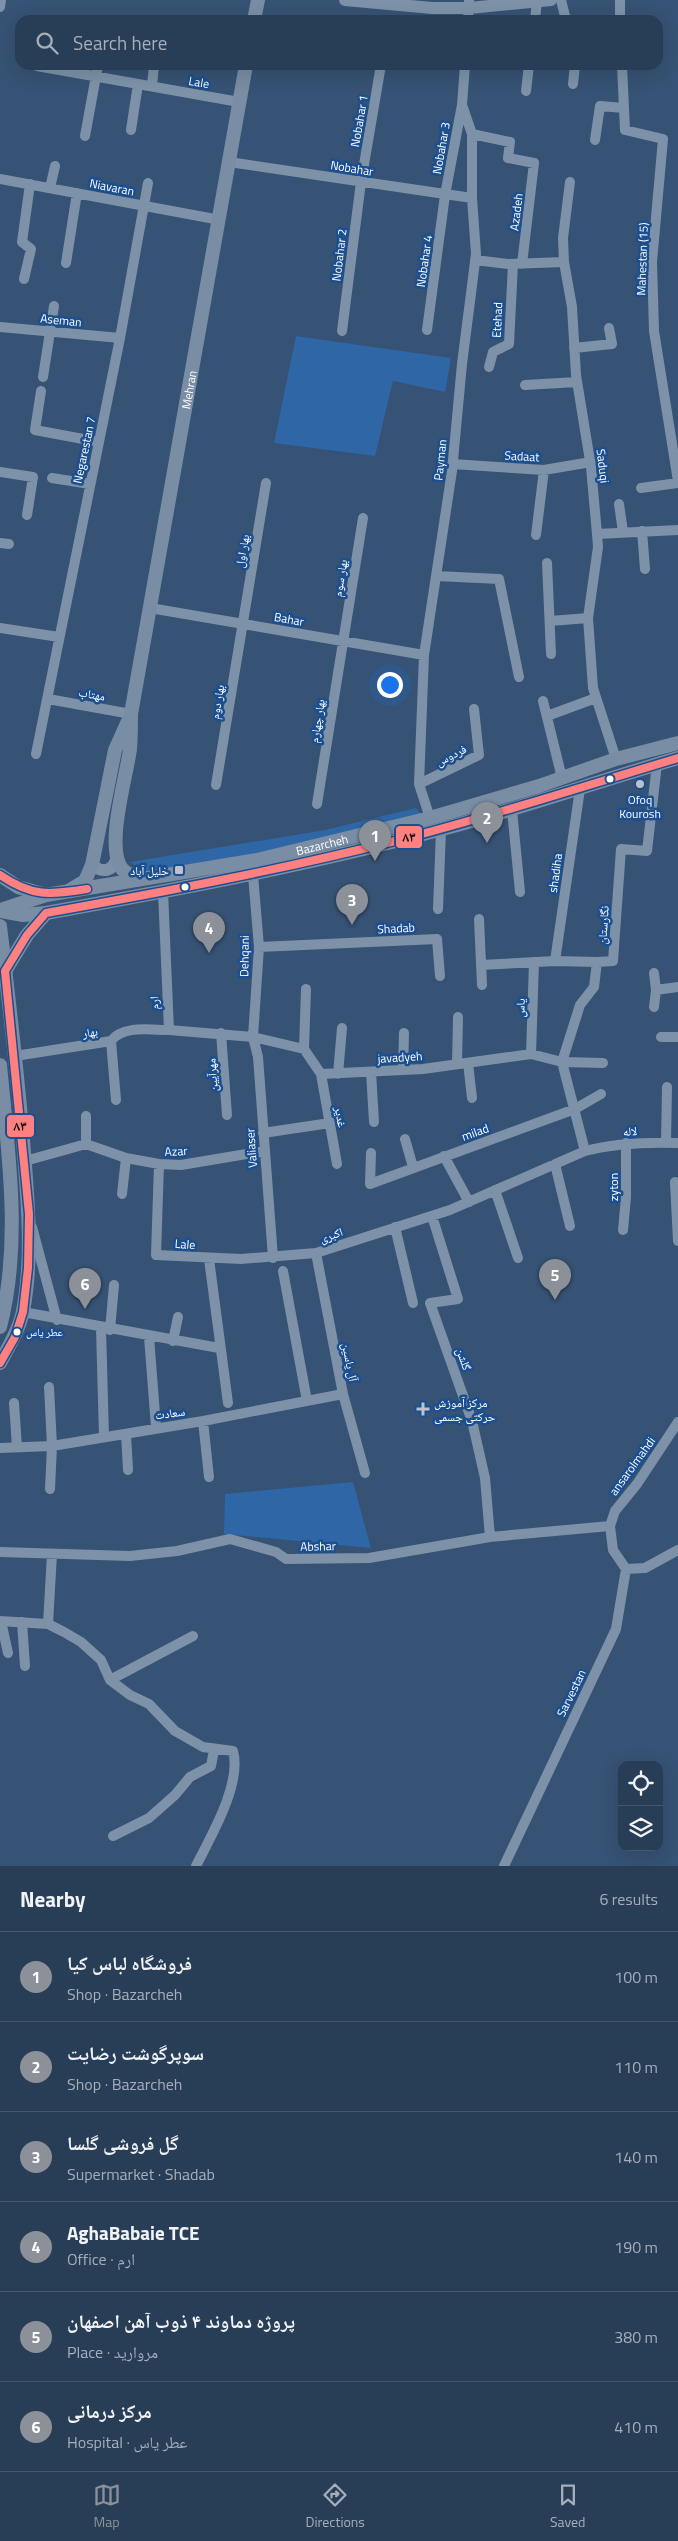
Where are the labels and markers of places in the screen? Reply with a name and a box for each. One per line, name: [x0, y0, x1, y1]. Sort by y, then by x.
unlabelled marker: [605, 774, 615, 784]
marker: Ofoq Kourosh: [634, 778, 646, 790]
place label: Ofoq Kourosh: [619, 790, 661, 823]
pin: 2: [471, 802, 503, 843]
pin: 1: [359, 820, 391, 861]
place label: خلیل آباد: [130, 861, 169, 880]
marker: خلیل آباد: [173, 864, 185, 876]
unlabelled marker: [180, 882, 190, 892]
pin: 3: [336, 884, 368, 925]
pin: 4: [193, 912, 225, 953]
pin: 5: [539, 1259, 571, 1300]
pin: 6: [69, 1268, 101, 1309]
place label: عطر یاس: [26, 1324, 63, 1340]
marker: عطر یاس: [12, 1327, 22, 1337]
place label: مرکز آموزش حرکتی جسمی: [434, 1393, 496, 1426]
marker: مرکز آموزش حرکتی جسمی: [416, 1402, 430, 1416]

